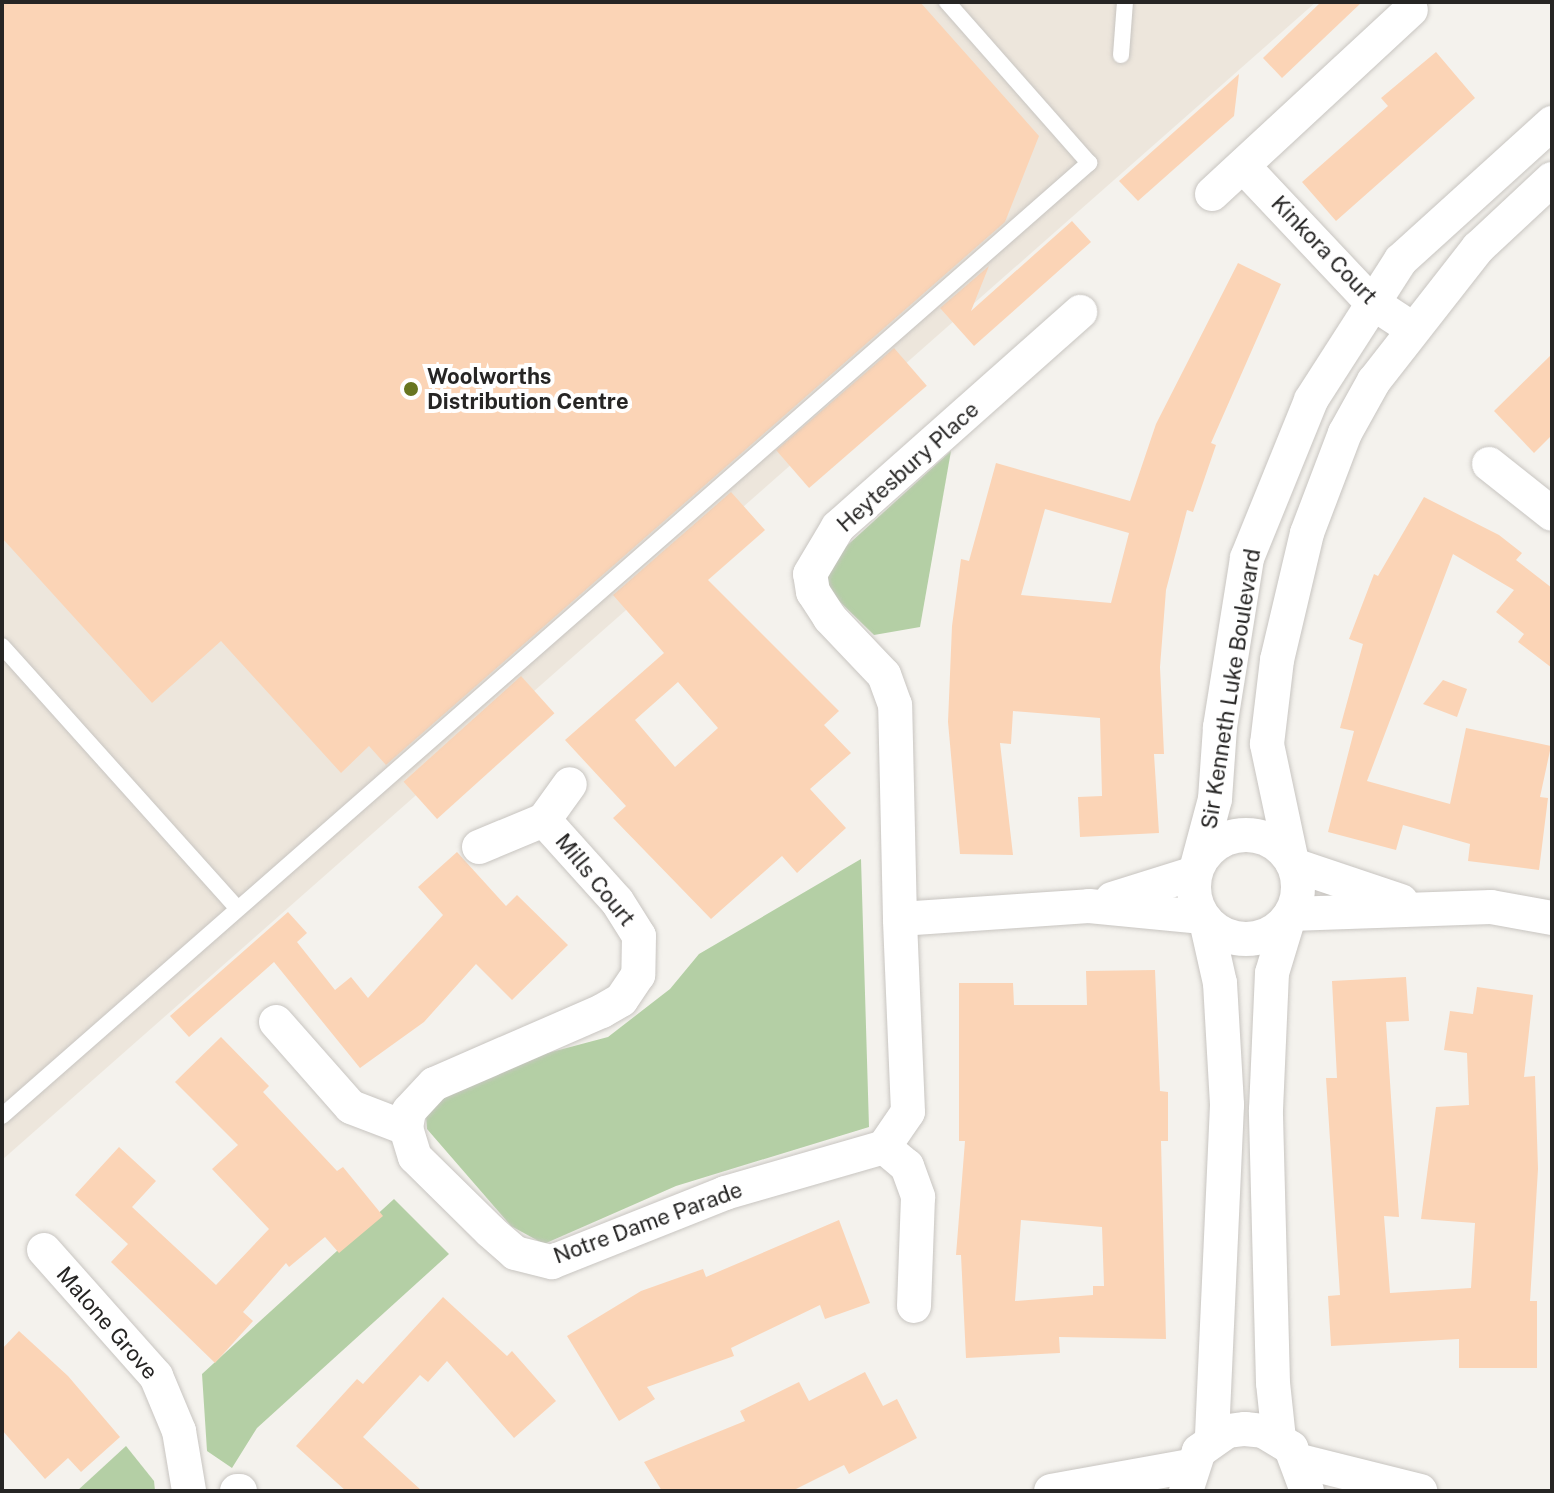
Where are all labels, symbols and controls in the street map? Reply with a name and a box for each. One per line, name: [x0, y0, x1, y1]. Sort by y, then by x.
street label: Kinkora Court: [1266, 190, 1382, 310]
place label: Woolworths Distribution Centre: [427, 363, 629, 414]
marker: Woolworths Distribution Centre: [402, 380, 420, 398]
street label: Heytesbury Place: [832, 396, 984, 538]
street label: Sir Kenneth Luke Boulevard: [1196, 547, 1266, 831]
street label: Mills Court: [550, 828, 640, 932]
street label: Notre Dame Parade: [550, 1177, 746, 1269]
street label: Malone Grove: [51, 1261, 163, 1385]

